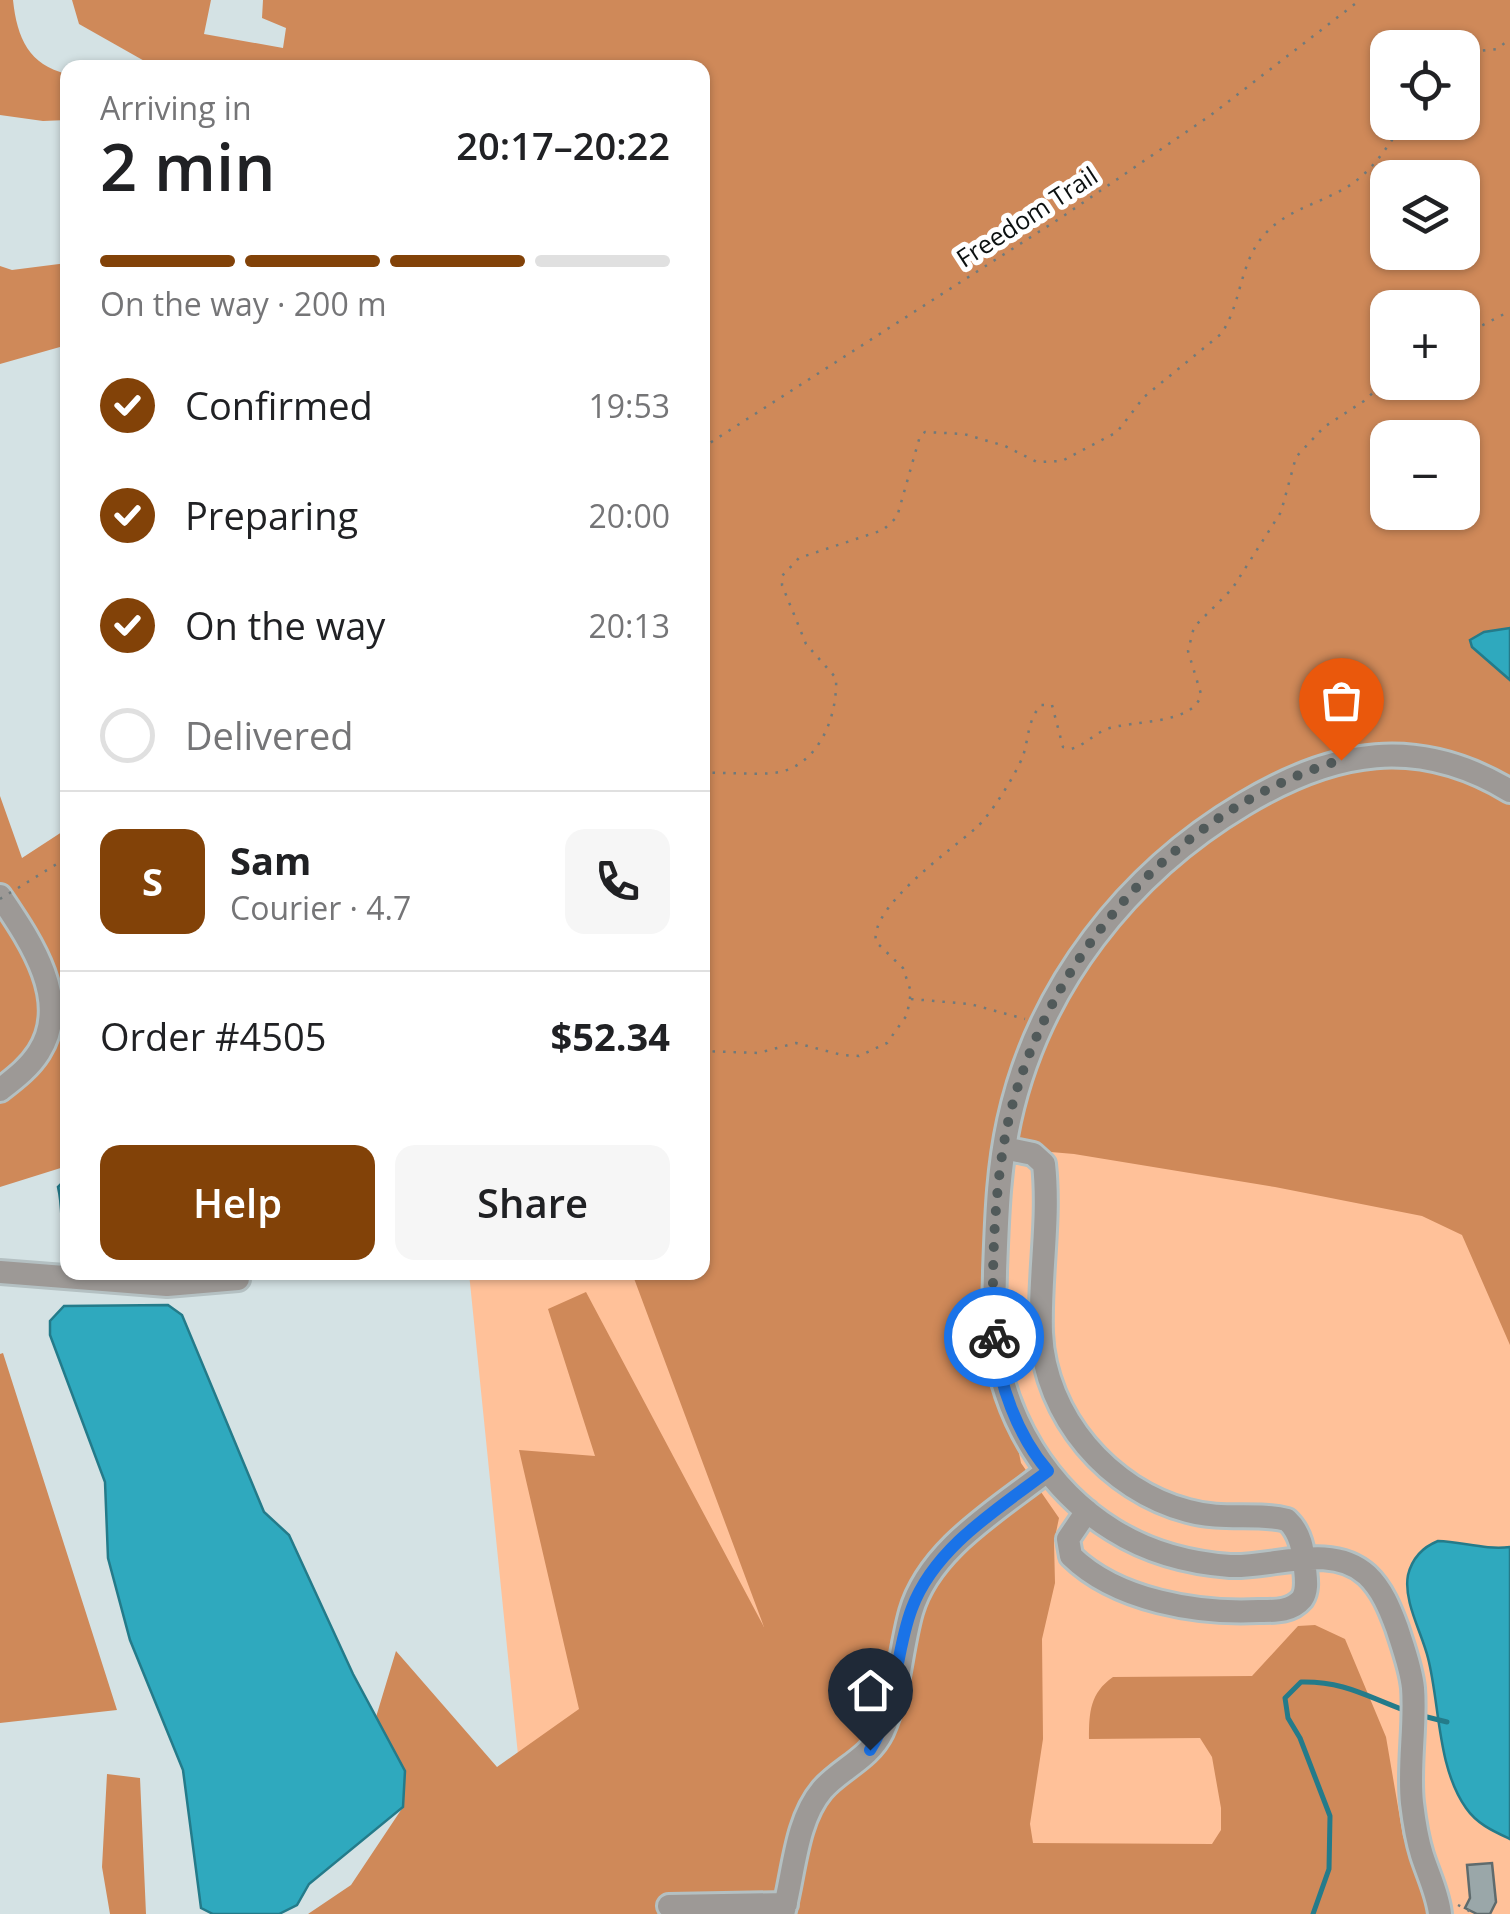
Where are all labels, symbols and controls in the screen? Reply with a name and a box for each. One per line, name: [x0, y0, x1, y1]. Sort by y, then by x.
map controls: [1370, 30, 1480, 530]
button: locate: [1370, 30, 1480, 140]
text: Arriving in: [100, 86, 252, 129]
text: 20:17–20:22: [456, 119, 670, 171]
text: 2 min: [100, 122, 275, 210]
street label: Freedom Trail: [949, 158, 1104, 274]
button: layers: [1370, 160, 1480, 270]
text: On the way · 200 m: [100, 282, 387, 325]
button: +: [1370, 290, 1480, 400]
icon: check: [100, 378, 155, 433]
text: Confirmed: [185, 379, 373, 431]
text: 19:53: [588, 384, 670, 427]
button: −: [1370, 420, 1480, 530]
icon: check: [100, 488, 155, 543]
text: Preparing: [185, 489, 358, 541]
text: 20:00: [588, 494, 670, 537]
icon: check: [100, 598, 155, 653]
text: On the way: [185, 599, 385, 651]
text: 20:13: [588, 604, 670, 647]
pin: [1299, 658, 1384, 761]
icon: bag: [1314, 673, 1369, 728]
text: Delivered: [185, 709, 354, 761]
button: phone: [565, 829, 670, 934]
text: Sam: [230, 834, 311, 886]
text: S: [142, 855, 163, 907]
text: Courier · 4.7: [230, 886, 411, 929]
text: Order #4505: [100, 1010, 327, 1062]
text: $52.34: [551, 1010, 670, 1062]
button: Help: [100, 1145, 375, 1260]
button: Share: [395, 1145, 670, 1260]
courier: [944, 1287, 1044, 1387]
icon: bike: [967, 1310, 1022, 1365]
pin: [828, 1648, 913, 1751]
icon: home: [843, 1663, 898, 1718]

